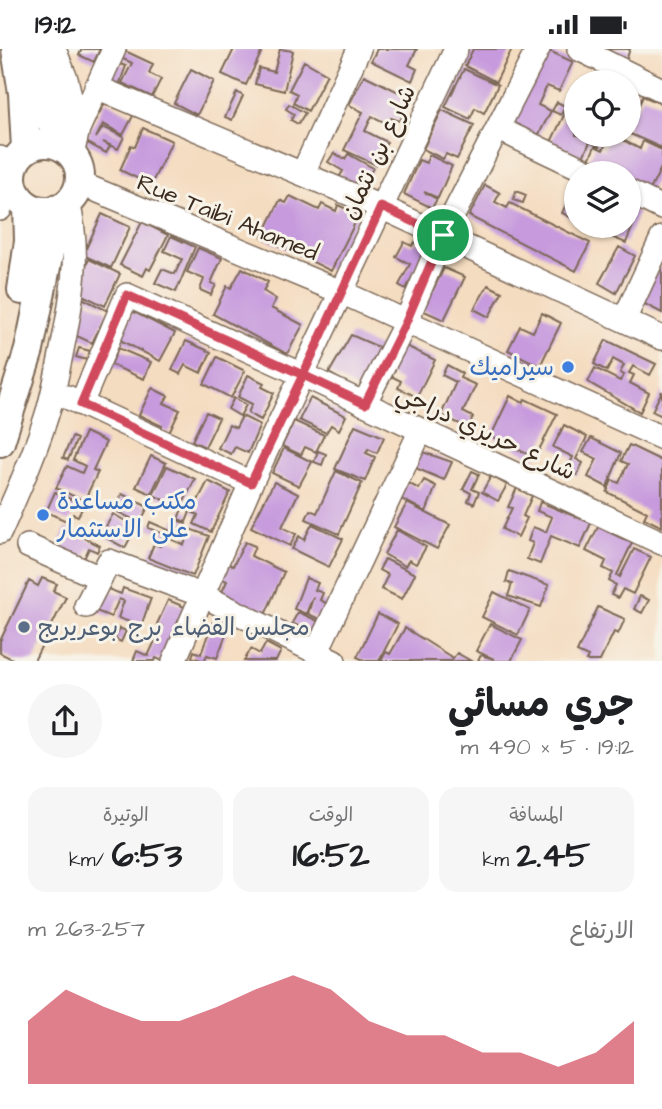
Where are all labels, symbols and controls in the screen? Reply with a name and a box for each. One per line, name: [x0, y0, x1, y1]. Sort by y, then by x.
text: 19:12: [35, 7, 76, 43]
map controls: [564, 70, 641, 238]
button: locate: [564, 70, 641, 147]
street label: شارع بن نثمان: [333, 79, 425, 225]
button: layers: [564, 161, 641, 238]
street label: Rue Taibi Ahamed: [132, 166, 323, 270]
pin: [413, 205, 473, 265]
icon: arrive: [424, 216, 462, 254]
place label: سيراميك: [470, 351, 554, 385]
marker: سيراميك: [560, 359, 576, 375]
street label: شارع حريزي دراجي: [389, 376, 581, 492]
place label: مكتب مساعدة على الاستثمار: [56, 485, 196, 547]
marker: مكتب مساعدة على الاستثمار: [35, 507, 51, 523]
place label: مجلس القضاء برج بوعريريج: [38, 611, 310, 645]
marker: مجلس القضاء برج بوعريريج: [16, 619, 32, 635]
text: جري مسائي: [448, 679, 634, 731]
button: share: [28, 684, 102, 758]
text: 19:12 · 5 × 490 m: [460, 731, 634, 763]
text: الوتيرة: [103, 802, 149, 829]
text: الوقت: [309, 802, 353, 829]
text: المسافة: [509, 802, 563, 829]
text: 6:53: [112, 831, 182, 880]
text: 16:52: [292, 831, 370, 880]
text: 2.45: [517, 831, 590, 880]
text: /km: [69, 847, 112, 874]
text: km: [483, 847, 517, 874]
text: 257–263 m: [28, 913, 145, 945]
text: الارتفاع: [570, 915, 634, 947]

